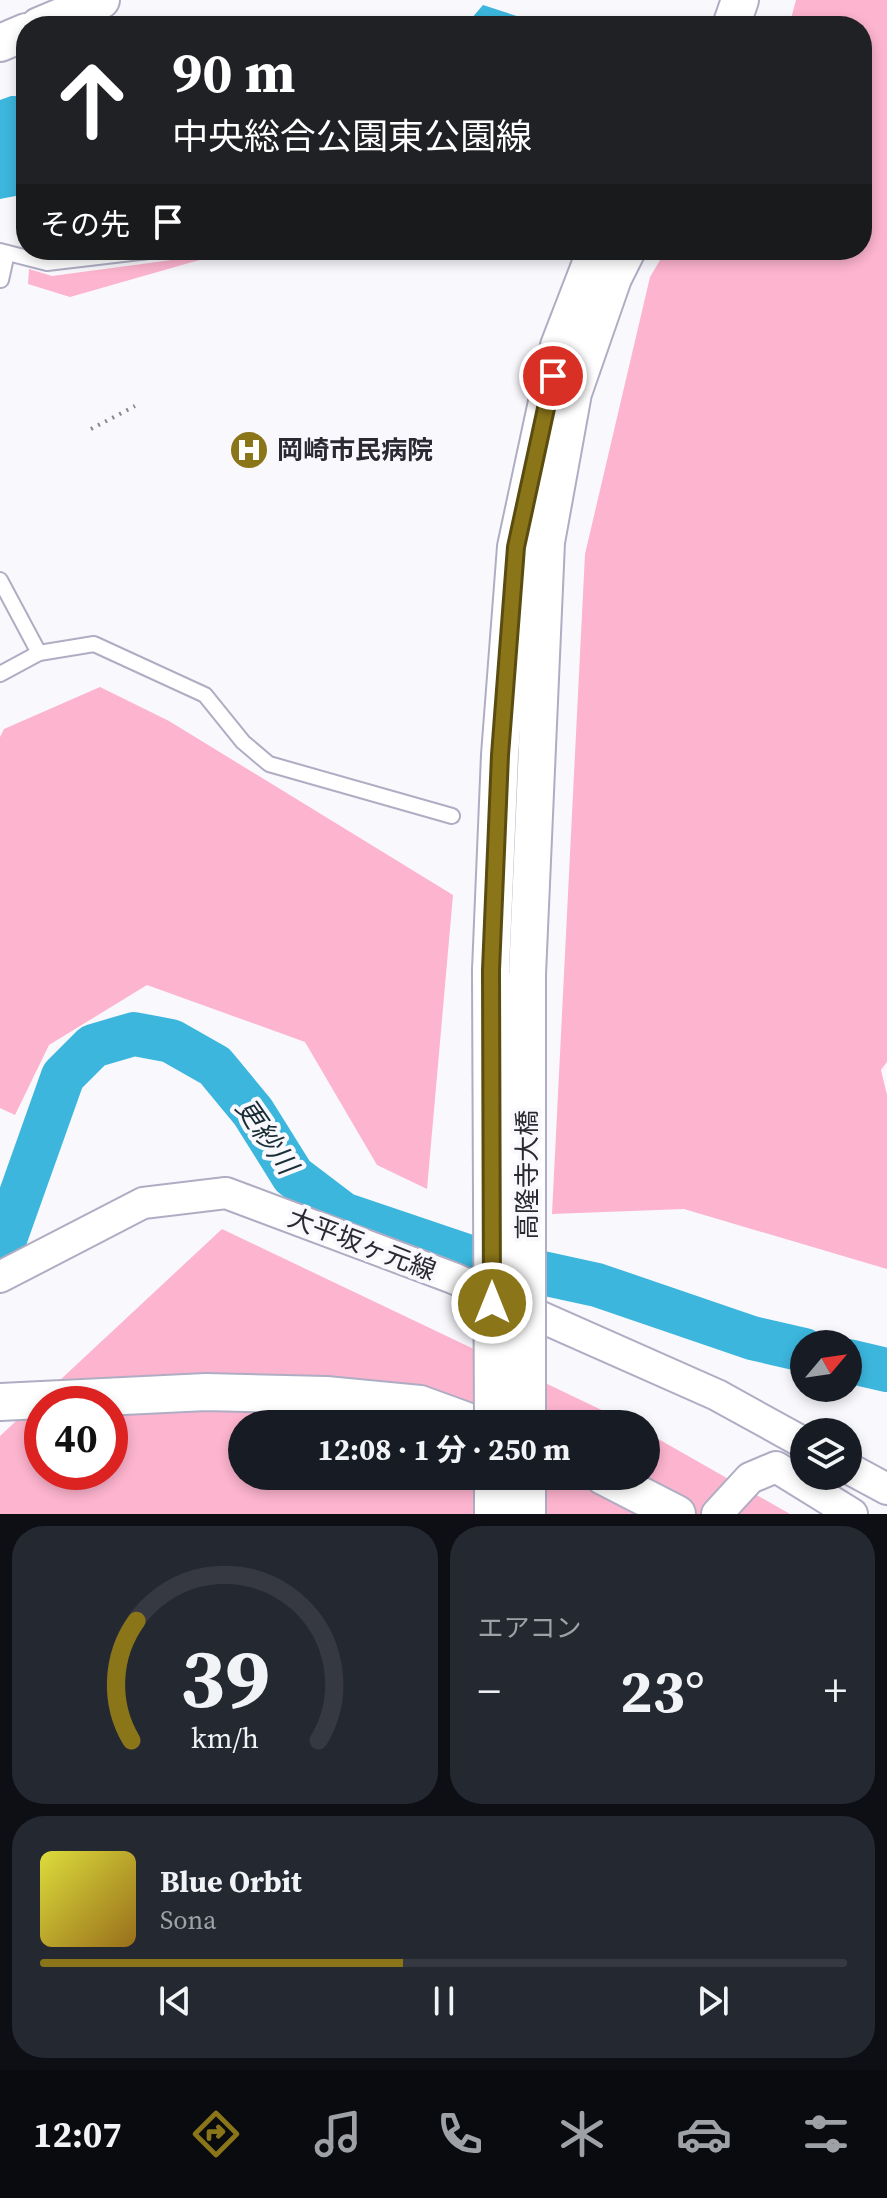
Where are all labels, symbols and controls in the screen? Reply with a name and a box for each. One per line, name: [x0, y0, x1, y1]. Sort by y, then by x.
text: 90 m: [172, 34, 295, 111]
icon: ahead: [40, 48, 144, 152]
text: 中央総合公園東公園線: [172, 112, 532, 161]
icon: arrive: [146, 200, 190, 244]
text: その先: [40, 204, 130, 245]
pin: [519, 342, 587, 410]
icon: arrive: [531, 354, 575, 398]
hospital icon: 岡崎市民病院: [228, 429, 270, 471]
place label: 岡崎市民病院: [277, 432, 433, 468]
water label: 更紗川: [227, 1091, 308, 1184]
street label: 高隆寺大橋: [509, 1110, 545, 1240]
street label: 大平坂ヶ元線: [283, 1199, 441, 1289]
position arrow: [450, 1261, 534, 1345]
north arrow: [790, 1330, 862, 1402]
map controls: [790, 1330, 862, 1490]
speed limit sign: 40: [24, 1386, 128, 1490]
button: layers: [790, 1418, 862, 1490]
text: 12:08 · 1 分 · 250 m: [318, 1429, 570, 1470]
text: エアコン: [478, 1610, 582, 1646]
text: 39: [180, 1621, 270, 1735]
text: 23°: [620, 1650, 705, 1732]
text: −: [478, 1660, 501, 1721]
text: +: [824, 1660, 847, 1721]
text: km/h: [191, 1718, 259, 1758]
text: Blue Orbit: [160, 1861, 302, 1902]
text: Sona: [160, 1902, 217, 1938]
icon: previous: [153, 1979, 197, 2023]
icon: pause: [422, 1979, 466, 2023]
icon: next: [691, 1979, 735, 2023]
icon: directions: [188, 2106, 244, 2162]
icon: music: [310, 2106, 366, 2162]
icon: phone: [432, 2106, 488, 2162]
icon: climate: [554, 2106, 610, 2162]
icon: car: [676, 2106, 732, 2162]
icon: filters: [798, 2106, 854, 2162]
text: 12:07: [33, 2110, 122, 2159]

